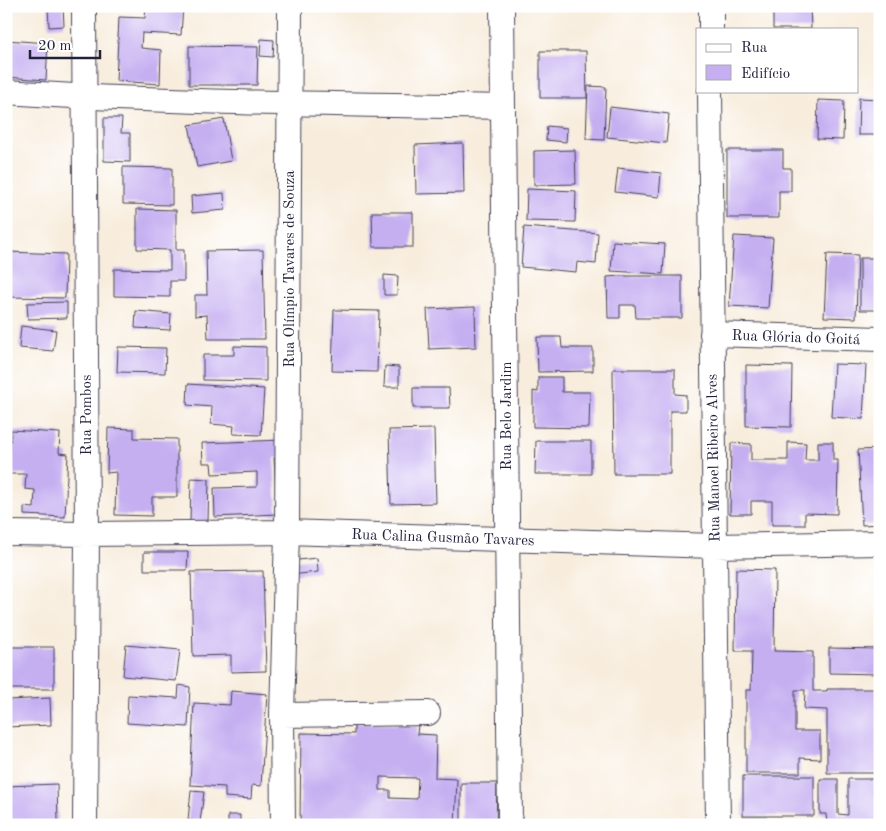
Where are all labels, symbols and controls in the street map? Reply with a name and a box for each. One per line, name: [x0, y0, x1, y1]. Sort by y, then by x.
scale bar: [30, 28, 100, 60]
legend: [696, 28, 858, 92]
text: 20 m: [38, 39, 72, 54]
text: Rua: [741, 41, 768, 56]
text: Edifício: [741, 67, 790, 82]
street label: Rua Olímpio Tavares de Souza: [283, 170, 298, 368]
street label: Rua Glória do Goitá: [731, 329, 861, 348]
street label: Rua Belo Jardim: [500, 362, 515, 470]
street label: Rua Manoel Ribeiro Alves: [706, 374, 723, 542]
street label: Rua Pombos: [80, 375, 95, 455]
street label: Rua Calina Gusmão Tavares: [351, 528, 535, 549]

